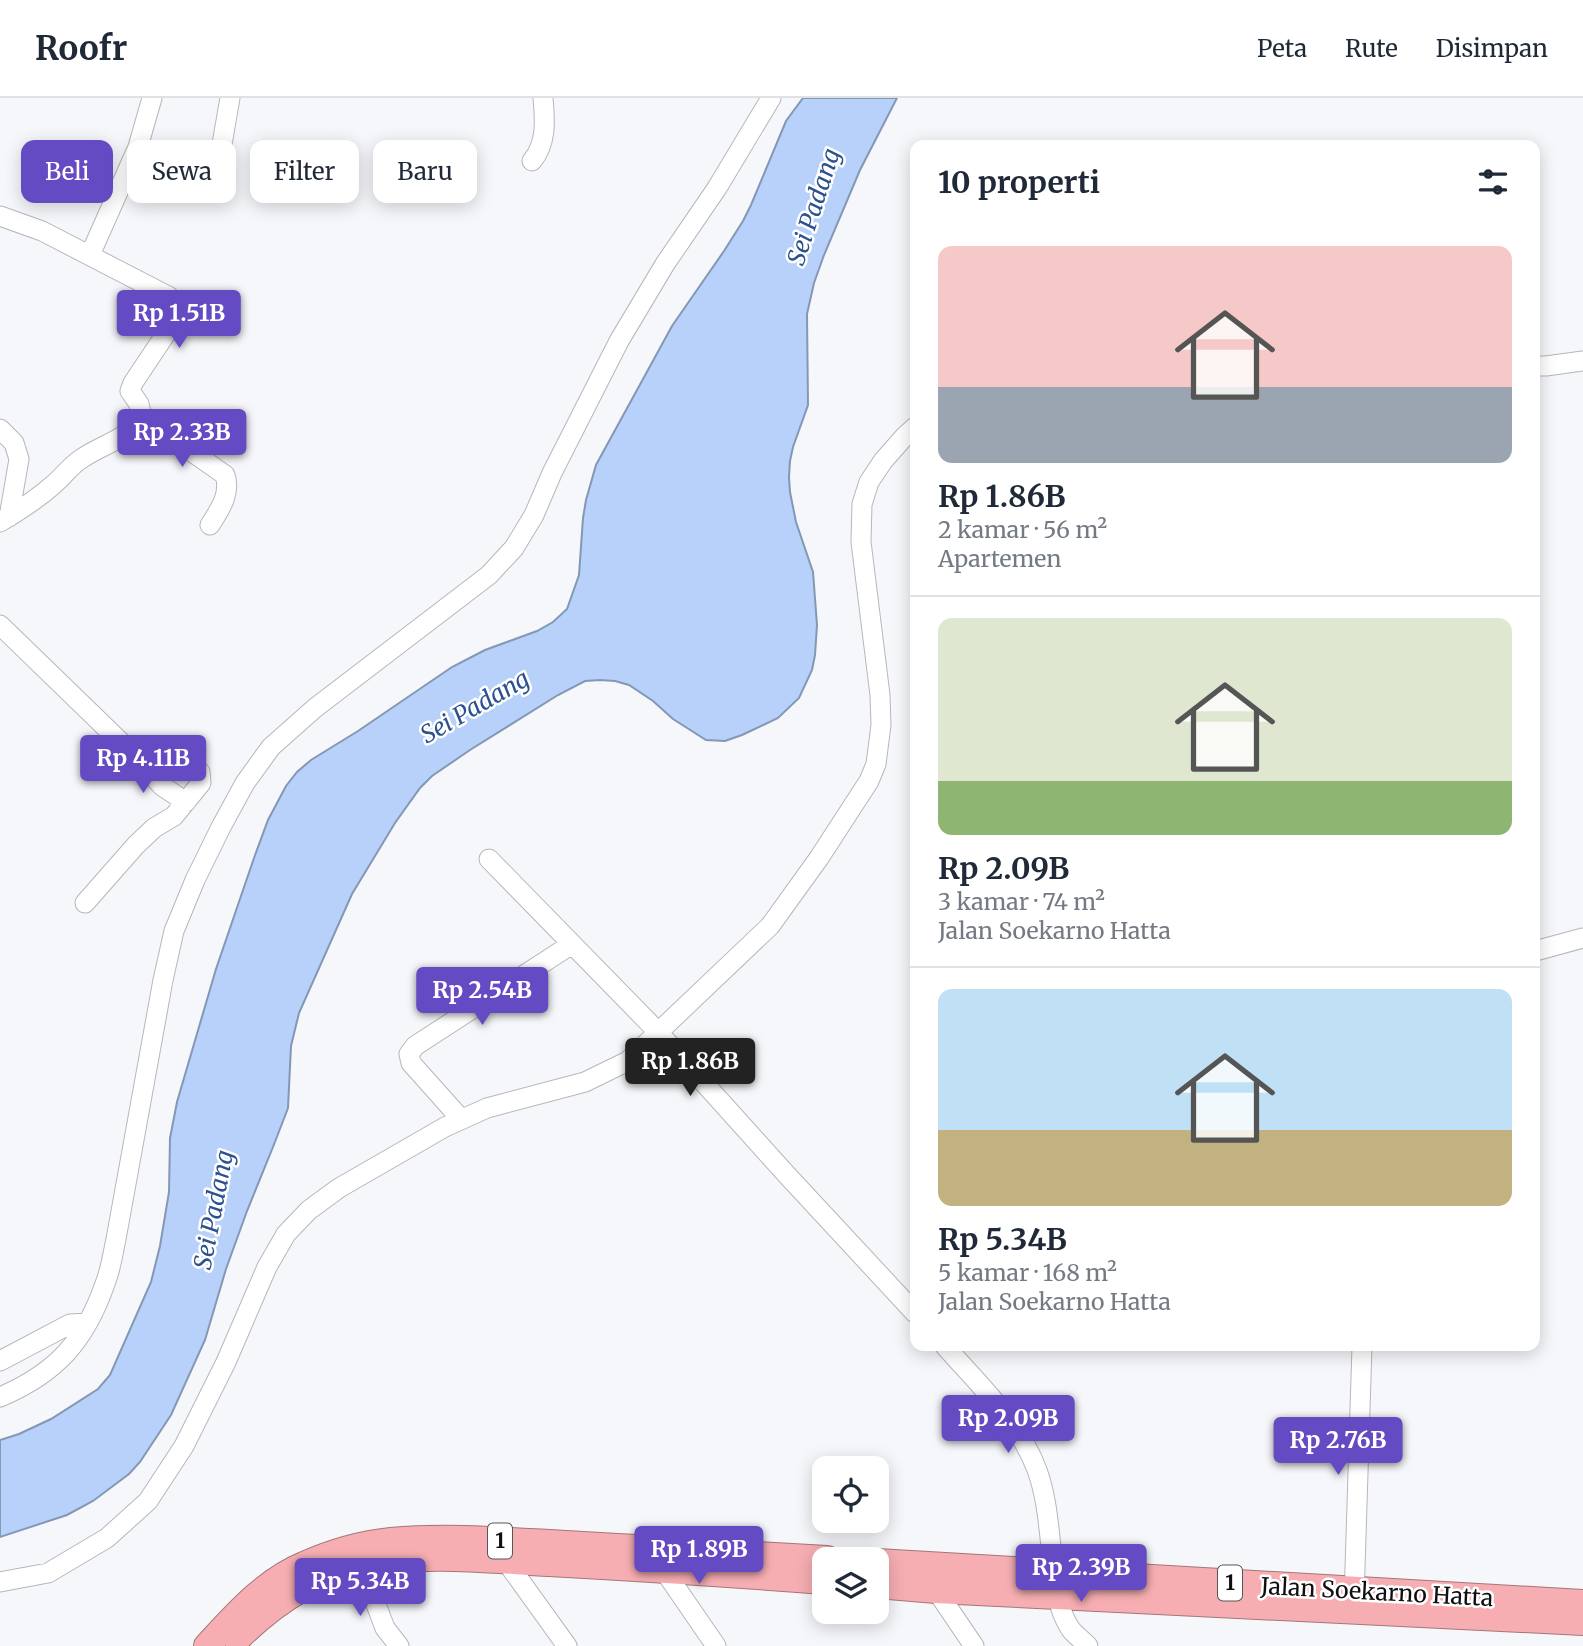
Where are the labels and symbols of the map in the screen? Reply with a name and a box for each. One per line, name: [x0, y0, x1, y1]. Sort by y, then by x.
water label: Sei Padang: [780, 145, 847, 269]
pin: Rp 1.51B: [107, 290, 251, 350]
pin: Rp 2.33B: [110, 410, 254, 469]
water label: Sei Padang: [415, 663, 535, 750]
pin: Rp 4.11B: [71, 736, 215, 795]
pin: Rp 2.54B: [410, 968, 554, 1027]
pin: Rp 1.86B: [618, 1038, 762, 1098]
water label: Sei Padang: [187, 1148, 240, 1272]
pin: Rp 2.09B: [936, 1396, 1080, 1455]
pin: Rp 2.76B: [1266, 1418, 1410, 1477]
road number: 1: [488, 1524, 512, 1558]
pin: Rp 1.89B: [627, 1526, 771, 1586]
pin: Rp 2.39B: [1009, 1544, 1153, 1604]
pin: Rp 5.34B: [288, 1558, 432, 1618]
road number: 1: [1218, 1566, 1242, 1600]
street label: Jalan Soekarno Hatta: [1259, 1571, 1494, 1612]

